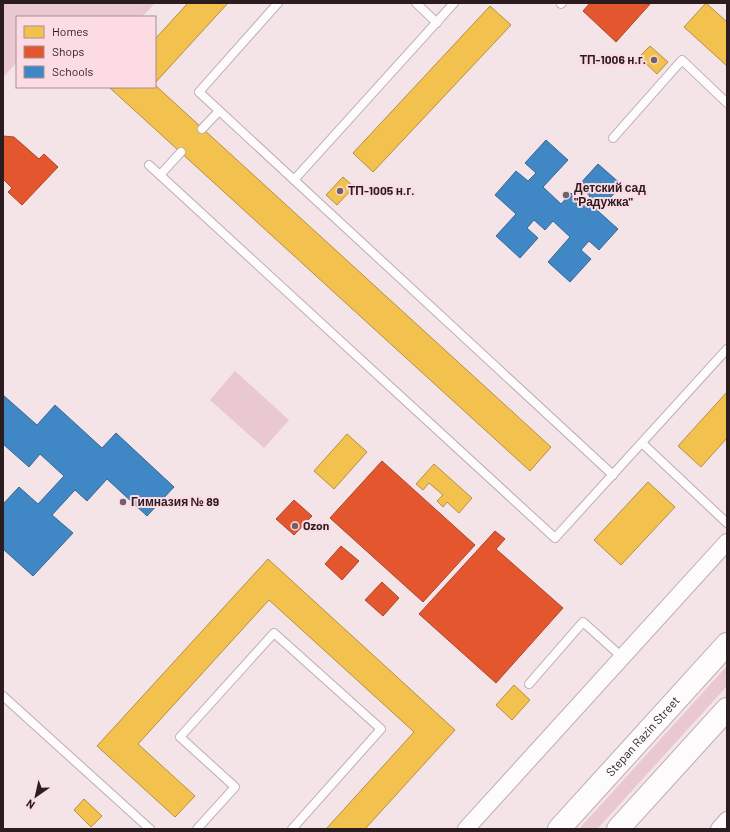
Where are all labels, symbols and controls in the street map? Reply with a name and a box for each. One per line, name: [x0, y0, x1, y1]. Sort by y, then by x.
legend: [16, 16, 156, 88]
text: Homes: [52, 24, 89, 38]
text: Shops: [52, 44, 85, 58]
place label: ТП-1006 н.г.: [580, 52, 646, 66]
marker: ТП-1006 н.г.: [649, 55, 659, 65]
text: Schools: [52, 64, 93, 78]
place label: Детский сад "Радужка": [574, 180, 646, 209]
place label: ТП-1005 н.г.: [348, 183, 414, 197]
marker: ТП-1005 н.г.: [335, 186, 345, 196]
marker: Детский сад "Радужка": [561, 190, 571, 200]
place label: Гимназия № 89: [131, 494, 219, 508]
marker: Гимназия № 89: [118, 497, 128, 507]
place label: Ozon: [303, 518, 329, 532]
marker: Ozon: [290, 521, 300, 531]
street label: Stepan Razin Street: [603, 693, 682, 779]
north arrow: [16, 776, 56, 816]
text: N: [23, 797, 37, 812]

